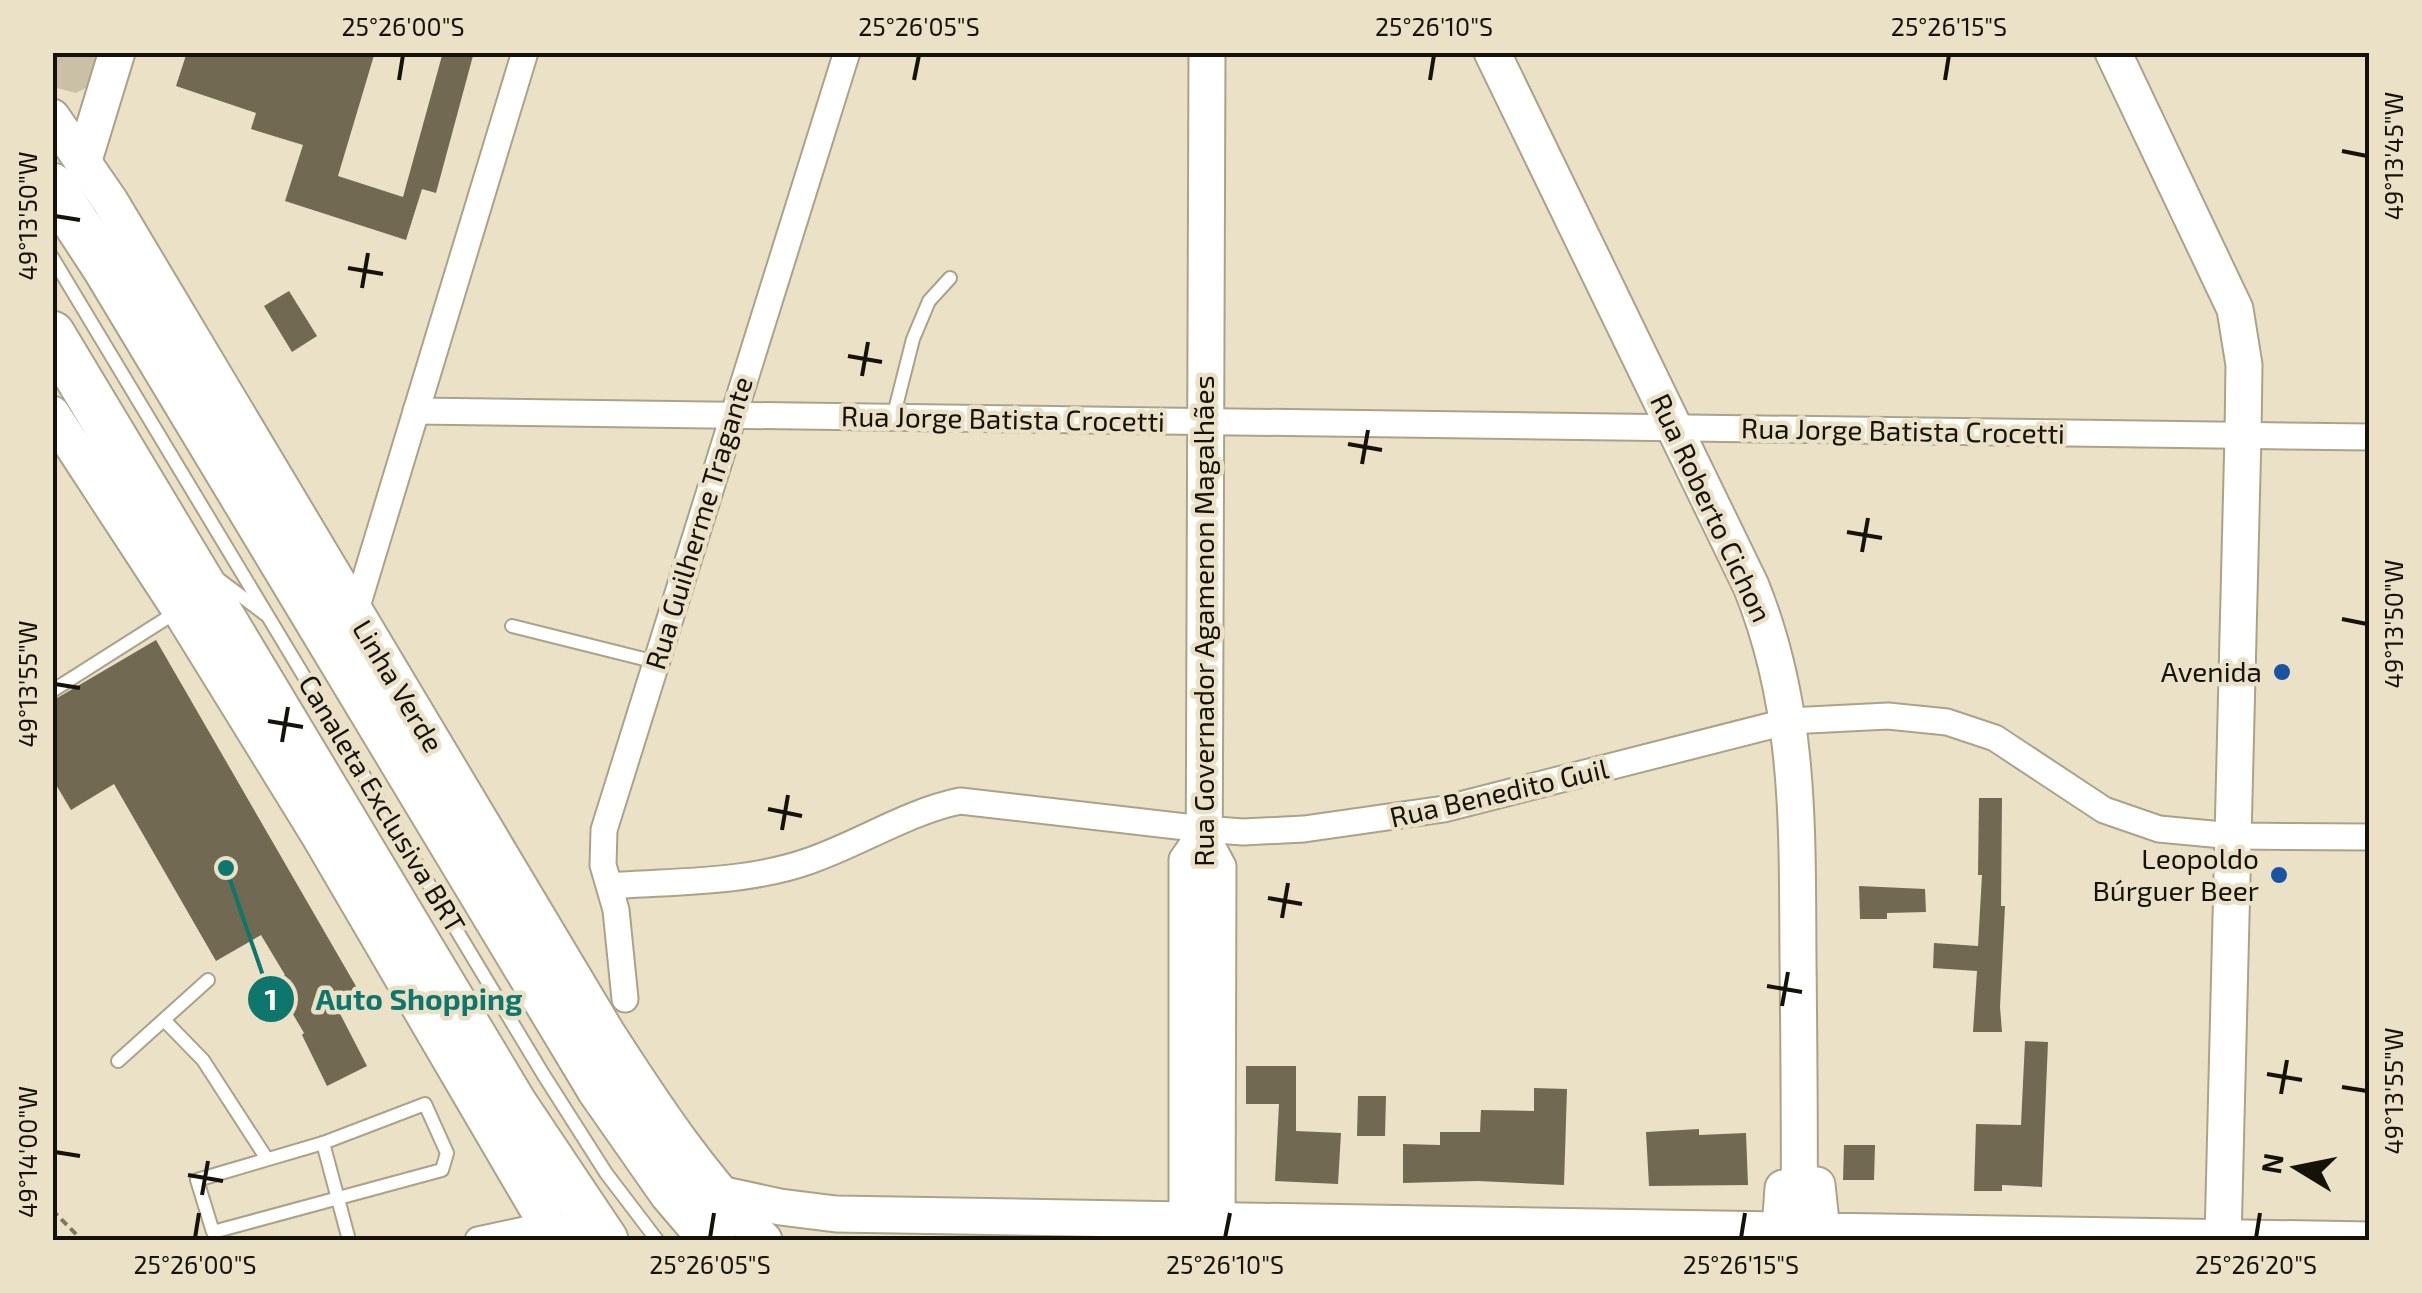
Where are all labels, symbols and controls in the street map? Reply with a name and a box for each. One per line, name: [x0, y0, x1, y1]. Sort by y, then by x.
text: 25°26'00"S: [341, 11, 465, 41]
text: 25°26'05"S: [858, 11, 980, 41]
text: 25°26'10"S: [1375, 11, 1493, 41]
text: 25°26'15"S: [1891, 11, 2007, 41]
text: 49°13'45"W: [2378, 92, 2408, 220]
text: 49°13'50"W: [12, 152, 42, 280]
street label: Rua Guilherme Tragante: [637, 372, 759, 673]
street label: Rua Governador Agamenon Magalhães: [1186, 375, 1220, 867]
street label: Rua Roberto Cichon: [1644, 388, 1780, 627]
street label: Rua Jorge Batista Crocetti: [841, 398, 1165, 438]
street label: Rua Jorge Batista Crocetti: [1741, 410, 2065, 450]
text: 49°13'50"W: [2378, 560, 2408, 688]
street label: Linha Verde: [346, 613, 452, 758]
text: 49°13'55"W: [12, 620, 42, 748]
place label: Avenida: [2161, 654, 2262, 688]
marker: Avenida: [2271, 661, 2293, 683]
street label: Canaleta Exclusiva BRT: [292, 668, 473, 939]
street label: Rua Benedito Guil: [1386, 750, 1612, 834]
place label: Leopoldo Búrguer Beer: [2092, 841, 2259, 907]
marker: Leopoldo Búrguer Beer: [2268, 864, 2290, 886]
callout: Auto Shopping: [246, 969, 543, 1029]
text: 1: [265, 980, 277, 1016]
text: Auto Shopping: [316, 980, 523, 1016]
text: 49°13'55"W: [2378, 1027, 2408, 1155]
text: 49°14'00"W: [12, 1086, 42, 1218]
north arrow: [2247, 1118, 2347, 1218]
text: N: [2253, 1151, 2290, 1176]
text: 25°26'00"S: [133, 1249, 257, 1279]
text: 25°26'05"S: [649, 1249, 771, 1279]
text: 25°26'10"S: [1166, 1249, 1284, 1279]
text: 25°26'15"S: [1683, 1249, 1799, 1279]
text: 25°26'20"S: [2195, 1249, 2317, 1279]

